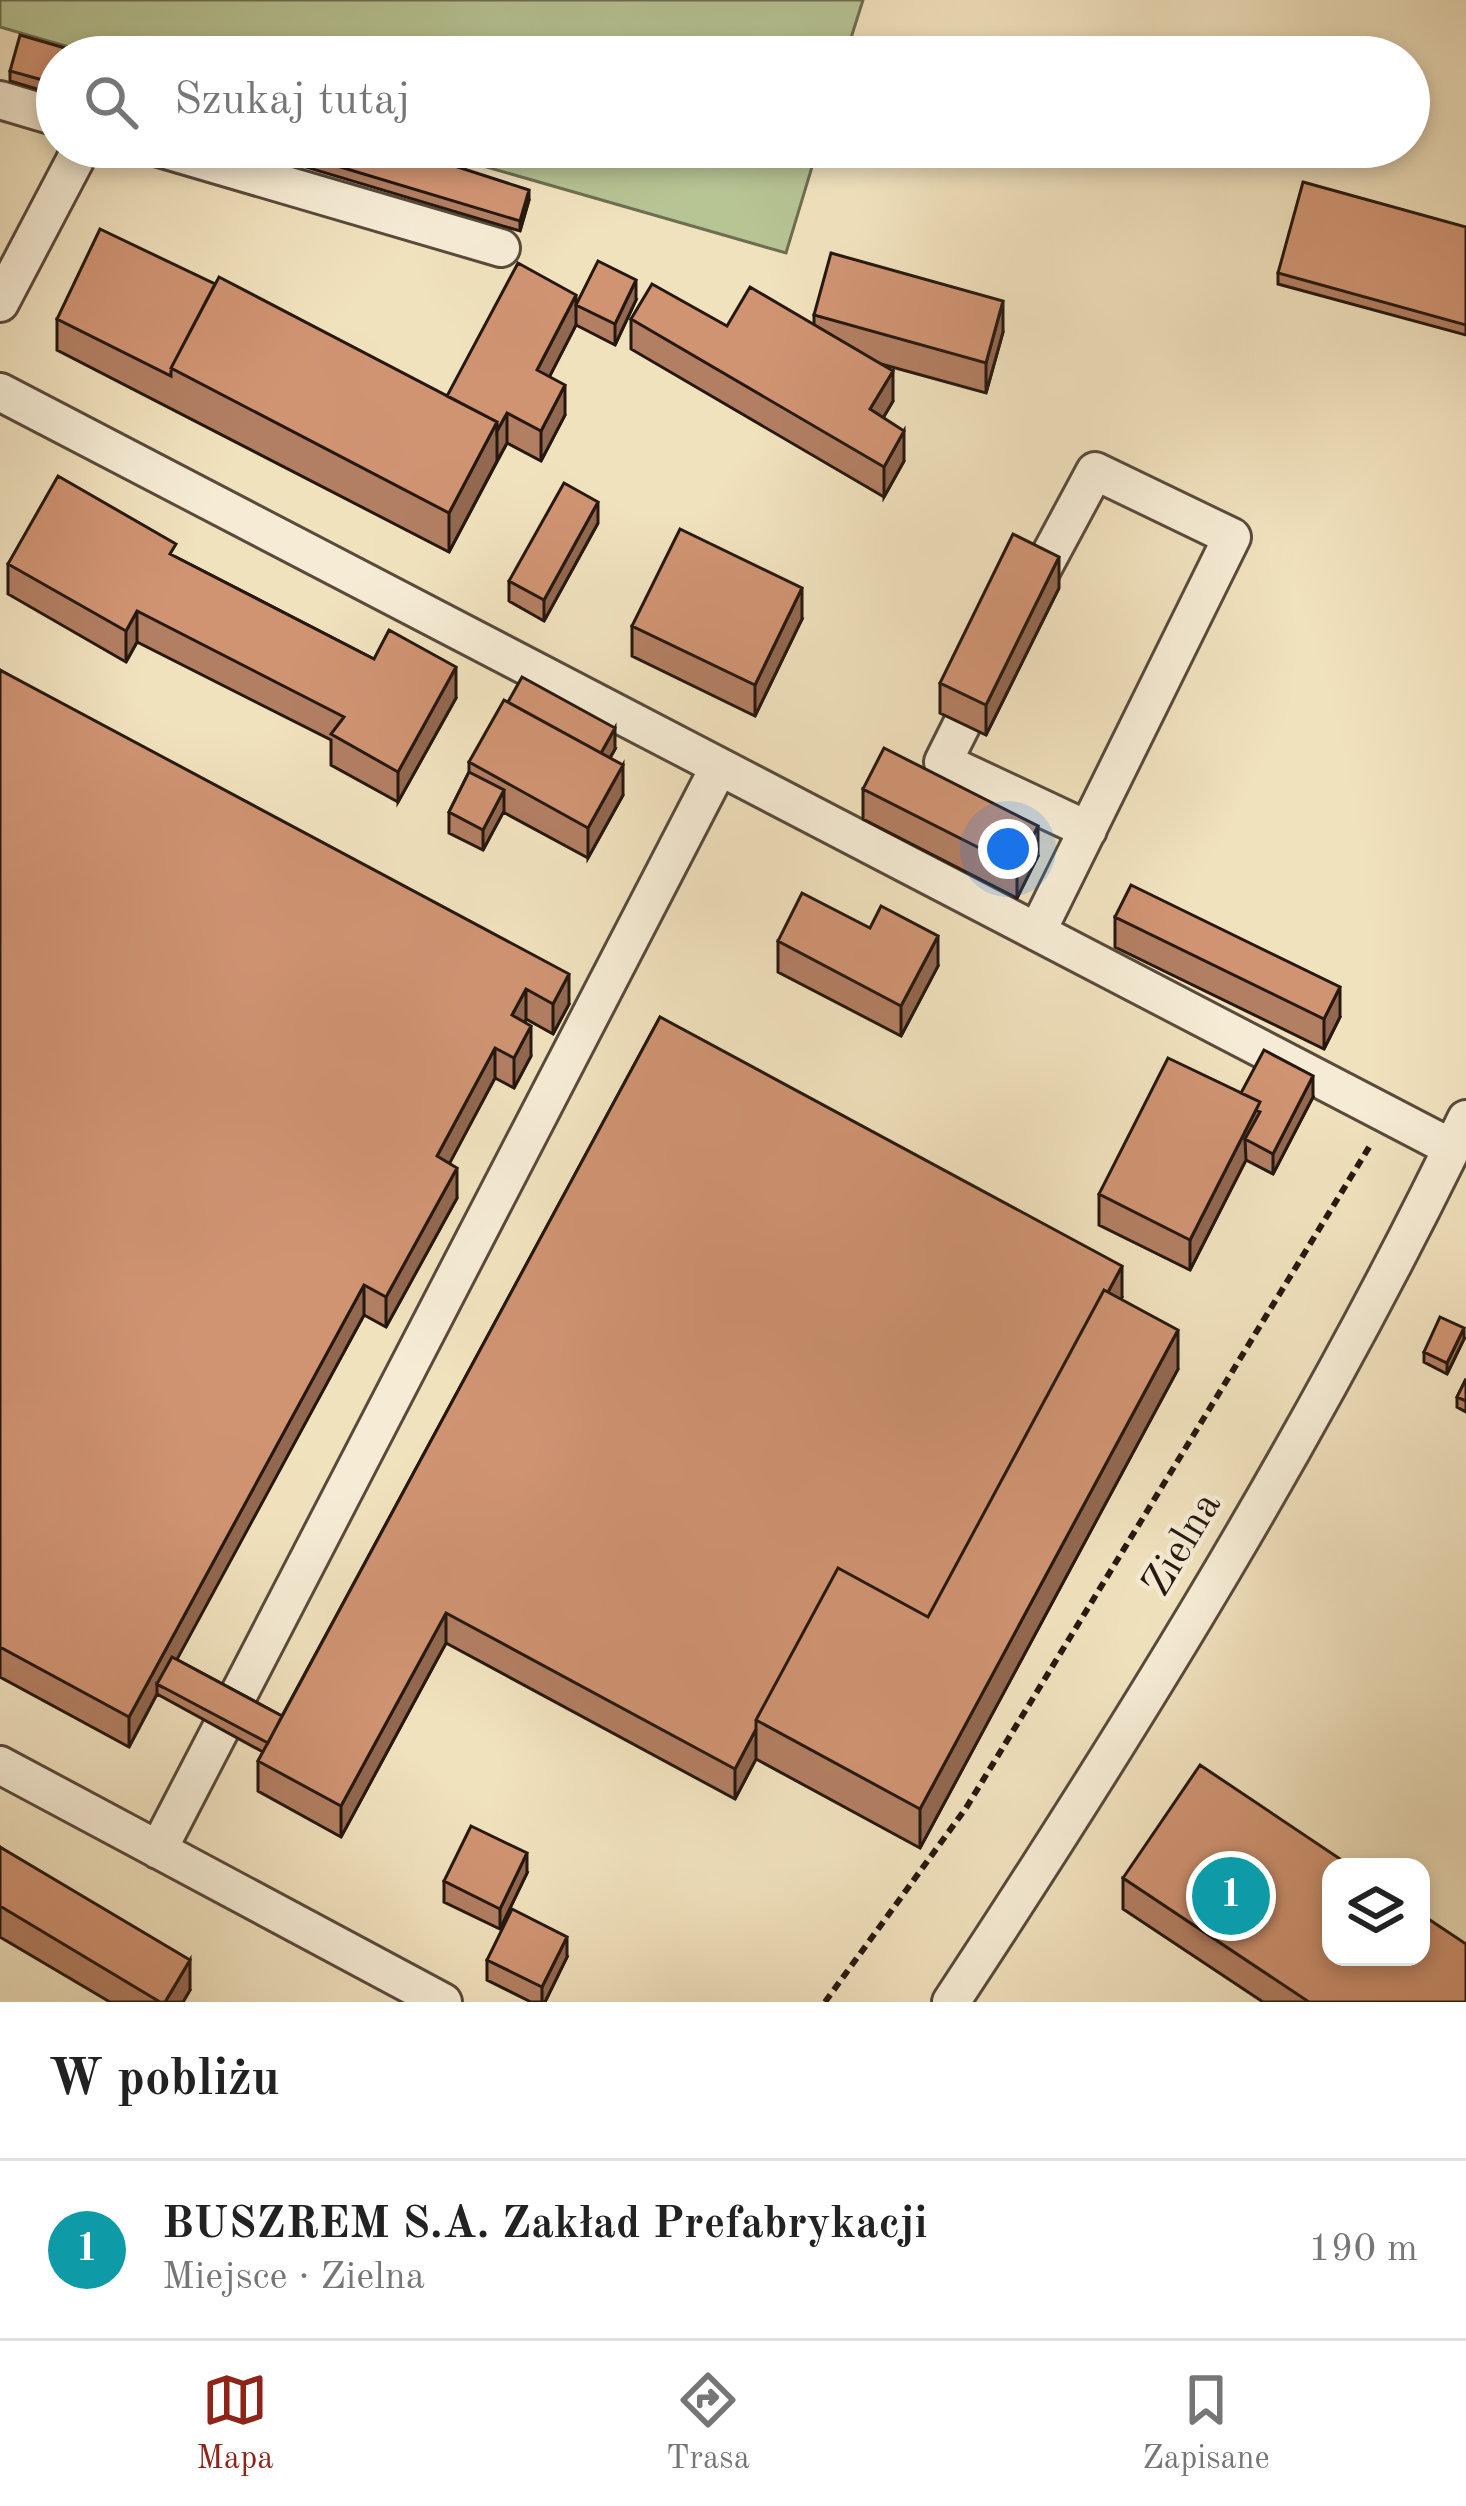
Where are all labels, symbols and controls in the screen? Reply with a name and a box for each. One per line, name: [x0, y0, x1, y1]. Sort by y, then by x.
search box: [36, 36, 1430, 168]
icon: search: [78, 69, 144, 135]
text: Szukaj tutaj: [174, 79, 411, 124]
your location: [978, 819, 1038, 879]
street label: Zielna: [1136, 1486, 1230, 1604]
pin: 1: [1192, 1851, 1270, 1941]
map controls: [1322, 1858, 1430, 1966]
button: layers: [1322, 1858, 1430, 1966]
text: W pobliżu: [48, 2055, 280, 2106]
text: BUSZREM S.A. Zakład Prefabrykacji: [162, 2203, 927, 2248]
text: 1: [76, 2230, 98, 2269]
text: 190 m: [1308, 2230, 1418, 2269]
text: Miejsce · Zielna: [162, 2258, 425, 2297]
tab: Mapa: [196, 2367, 274, 2480]
tab: Trasa: [666, 2367, 750, 2480]
tab: Zapisane: [1142, 2367, 1270, 2480]

